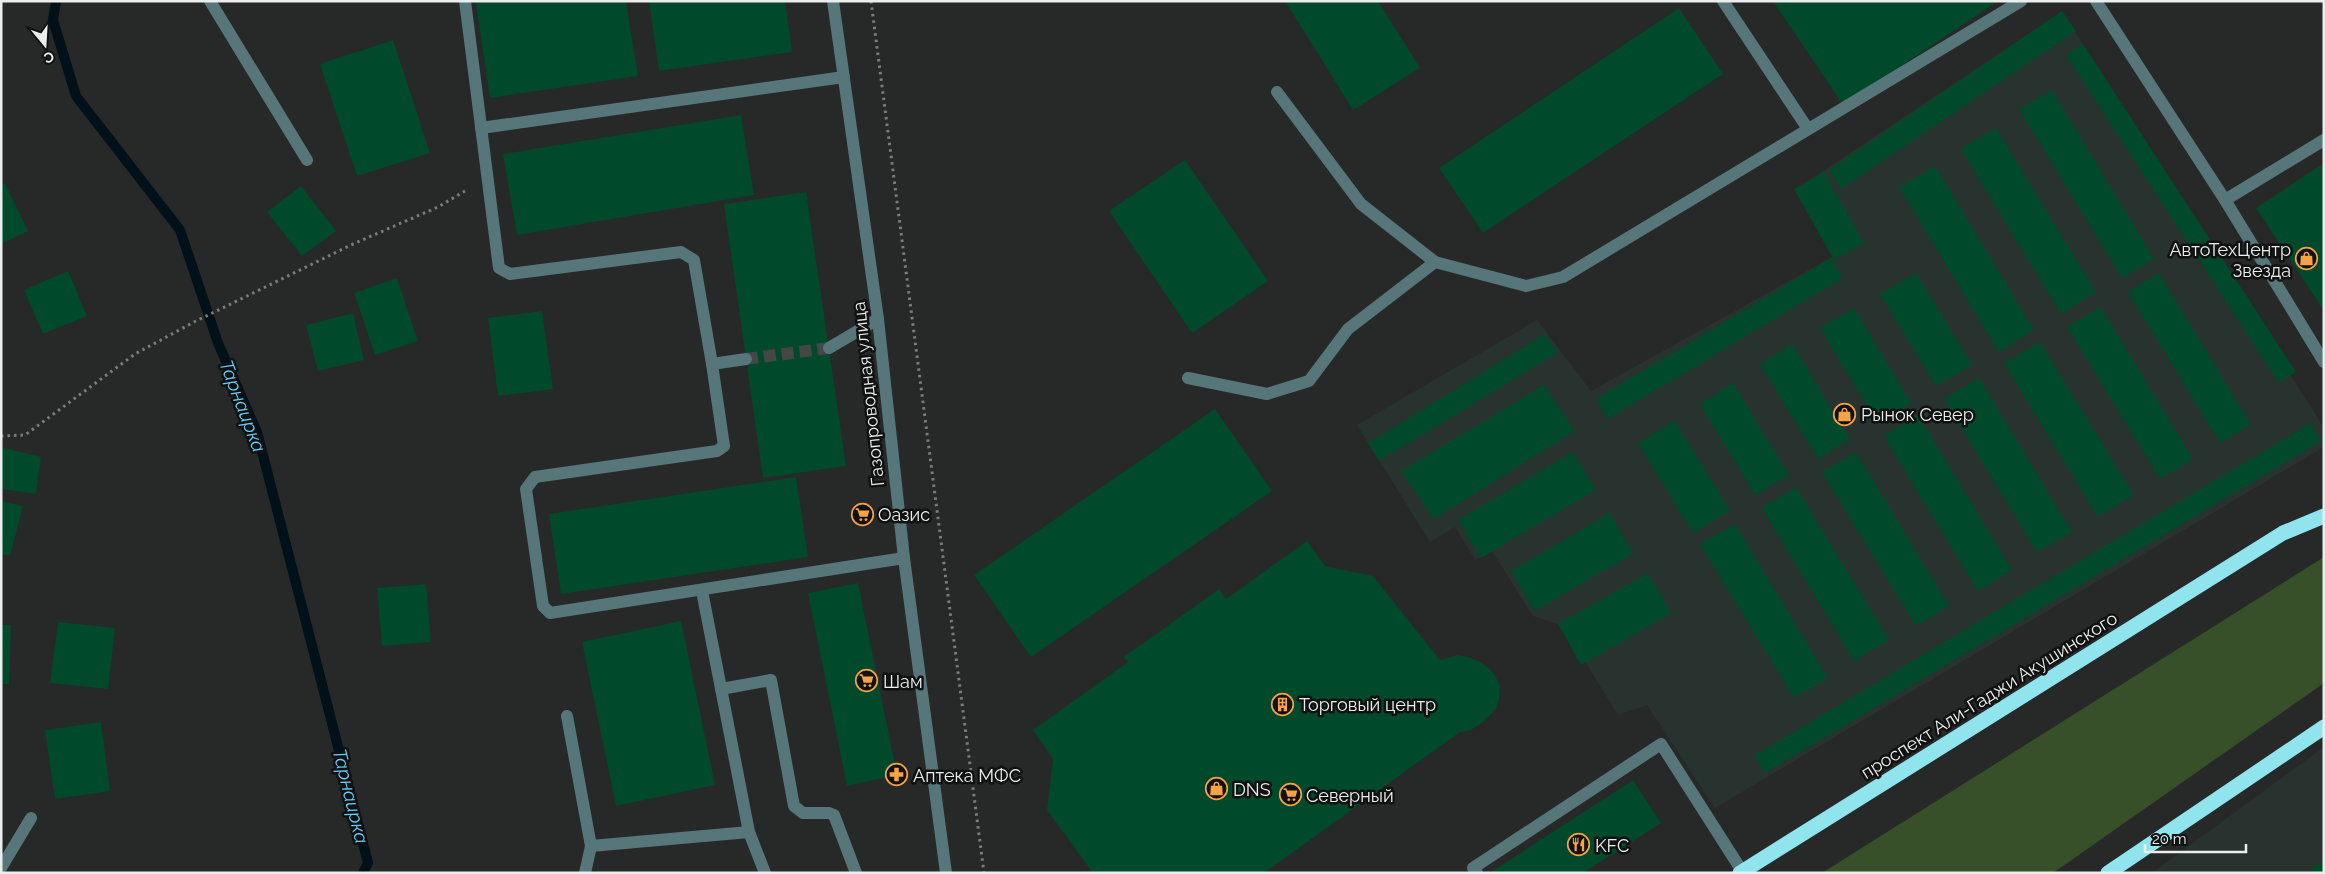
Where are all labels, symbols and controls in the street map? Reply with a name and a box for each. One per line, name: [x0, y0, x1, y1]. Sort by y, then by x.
north arrow: [20, 20, 70, 70]
text: С: [42, 48, 56, 67]
place label: АвтоТехЦентр Звезда: [2169, 239, 2291, 281]
shop icon: АвтоТехЦентр Звезда: [2295, 247, 2319, 271]
street label: Газопроводная улица: [848, 301, 888, 487]
water label: Тарнаирка: [215, 357, 271, 455]
shop icon: Рынок Север: [1833, 402, 1857, 426]
place label: Рынок Север: [1861, 404, 1974, 425]
supermarket icon: Оазис: [850, 502, 874, 526]
place label: Оазис: [878, 504, 930, 525]
street label: проспект Али-Гаджи Акушинского: [1857, 607, 2121, 783]
supermarket icon: Шам: [855, 669, 879, 693]
place label: Шам: [883, 671, 923, 692]
building icon: Торговый центр: [1271, 692, 1295, 716]
place label: Торговый центр: [1299, 694, 1436, 715]
water label: Тарнаирка: [329, 746, 373, 846]
pharmacy icon: Аптека МФС: [885, 763, 909, 787]
place label: Аптека МФС: [913, 765, 1021, 786]
shop icon: DNS: [1205, 777, 1229, 801]
place label: DNS: [1233, 779, 1271, 800]
supermarket icon: Северный: [1278, 783, 1302, 807]
place label: Северный: [1306, 785, 1394, 806]
scale bar: [2145, 822, 2246, 854]
text: 20 m: [2152, 830, 2187, 848]
restaurant icon: KFC: [1567, 833, 1591, 857]
place label: KFC: [1595, 835, 1629, 856]

